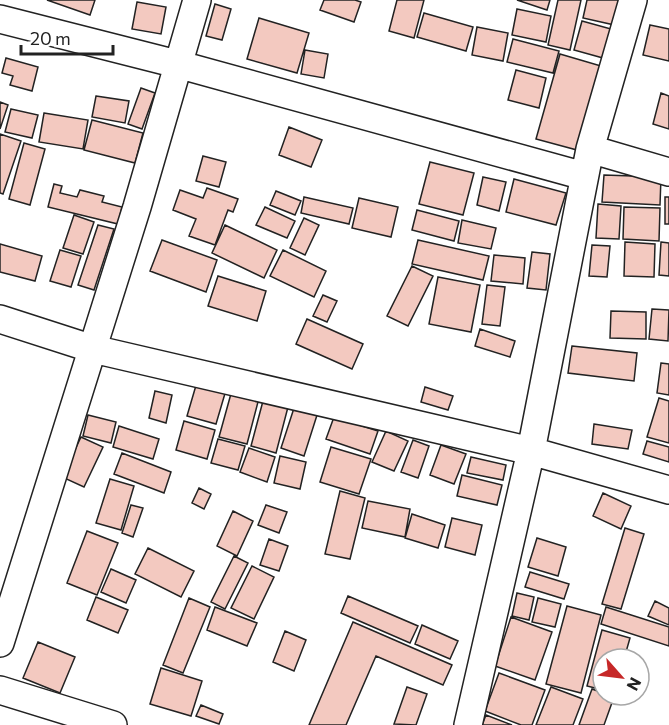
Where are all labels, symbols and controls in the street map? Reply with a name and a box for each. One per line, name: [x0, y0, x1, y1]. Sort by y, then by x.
scale bar: [21, 18, 112, 56]
text: 20 m: [30, 27, 71, 49]
north arrow: [591, 647, 651, 707]
text: N: [623, 675, 646, 694]

